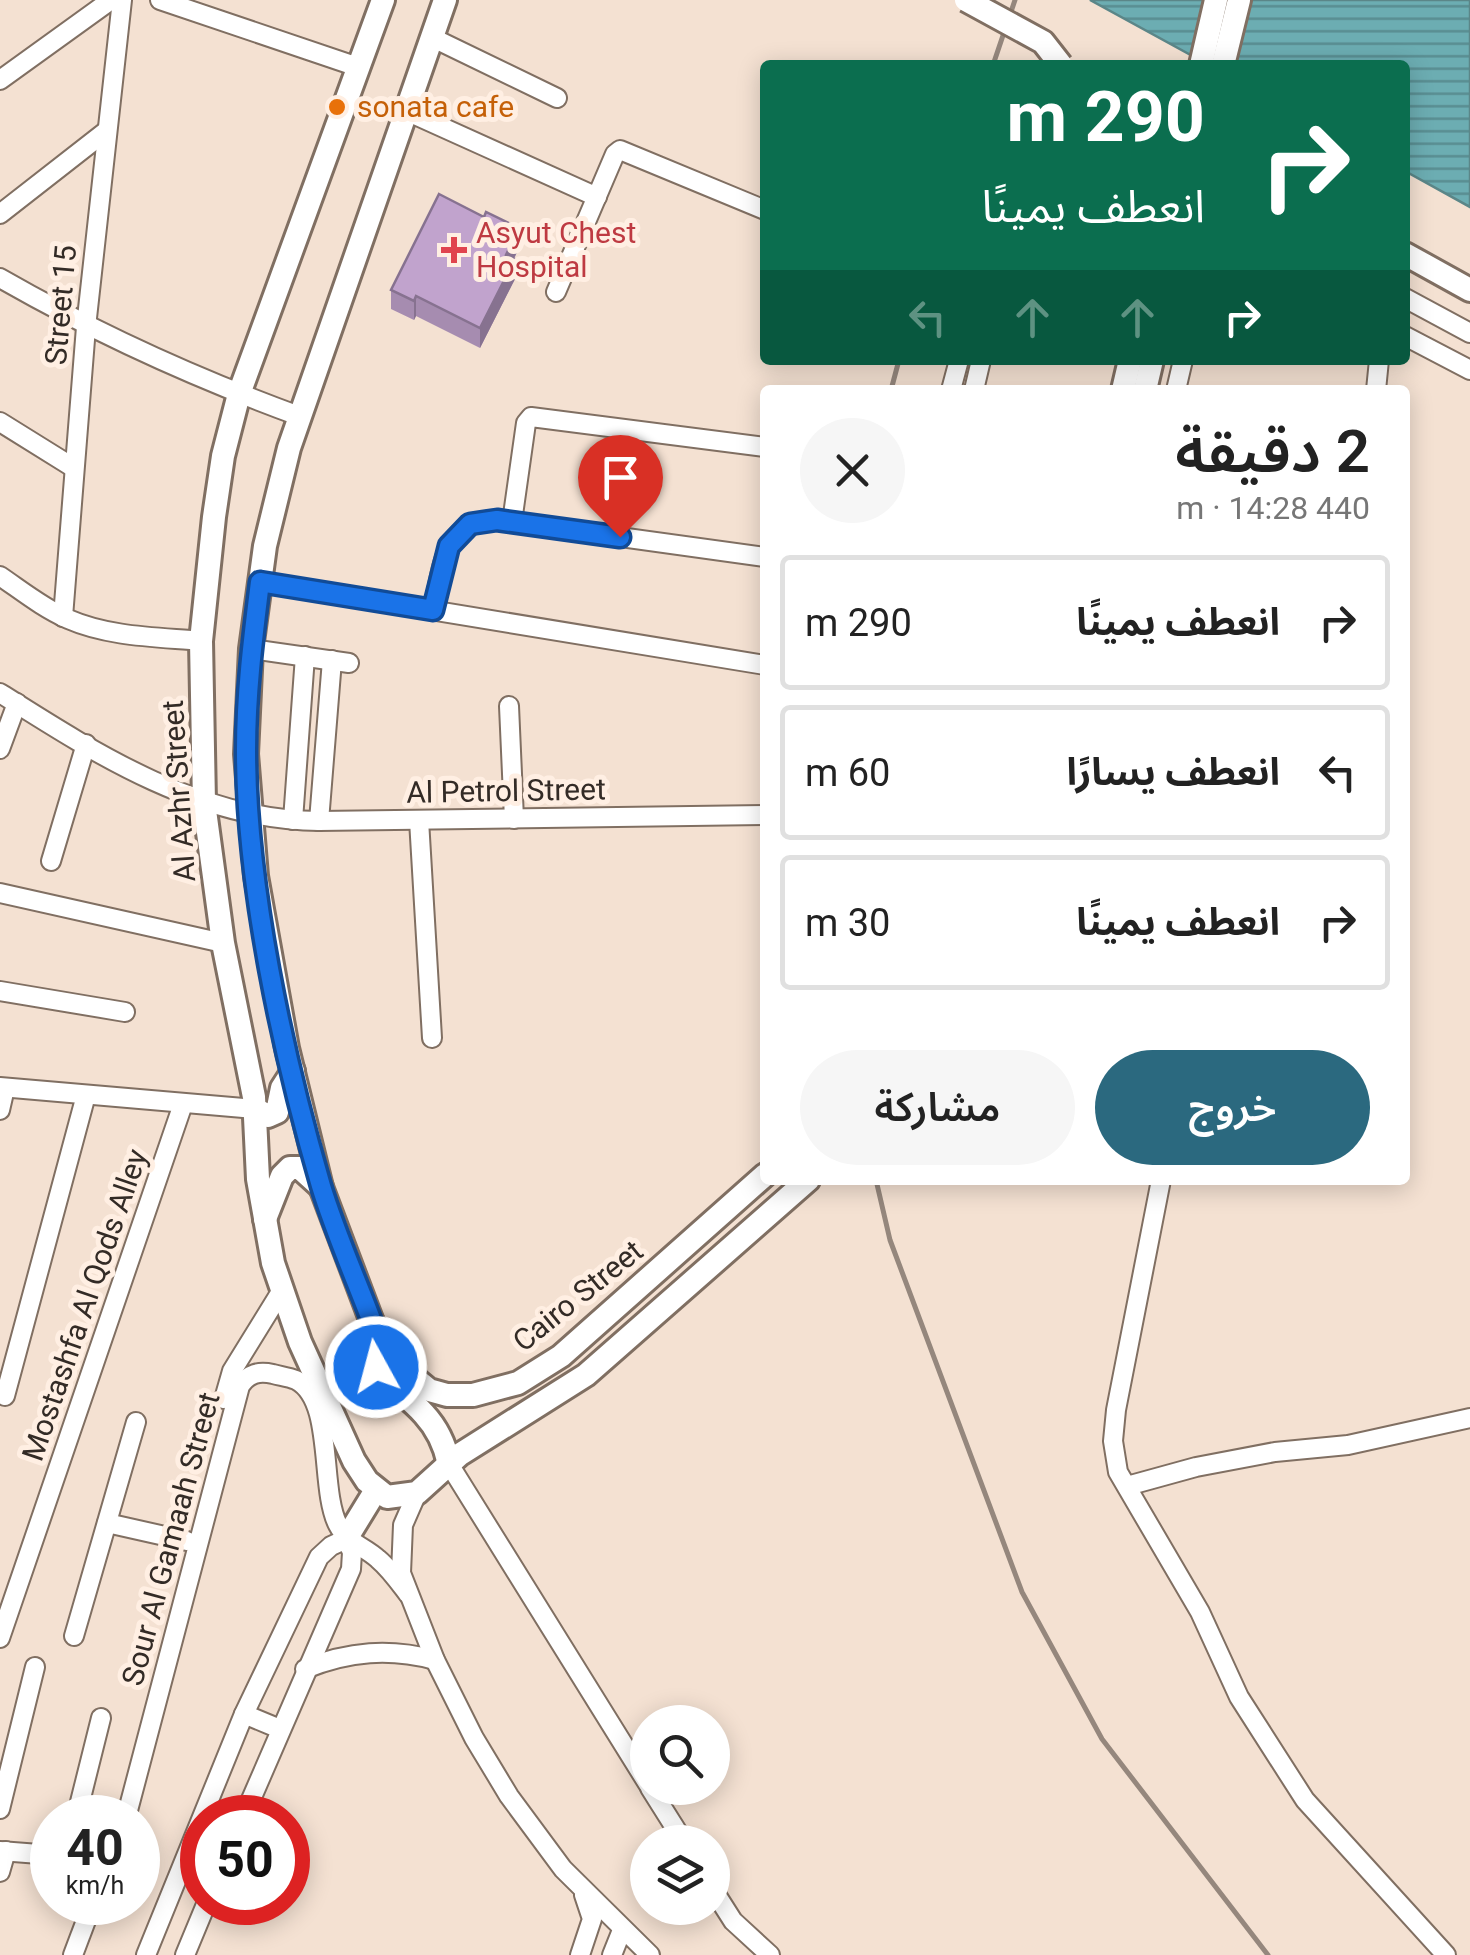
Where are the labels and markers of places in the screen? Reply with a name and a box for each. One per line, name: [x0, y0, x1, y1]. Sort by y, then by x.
place label: sonata cafe: [357, 89, 514, 124]
marker: sonata cafe: [326, 96, 348, 118]
place label: Asyut Chest Hospital: [476, 215, 636, 284]
marker: Asyut Chest Hospital: [441, 237, 467, 263]
pin: [578, 435, 663, 538]

